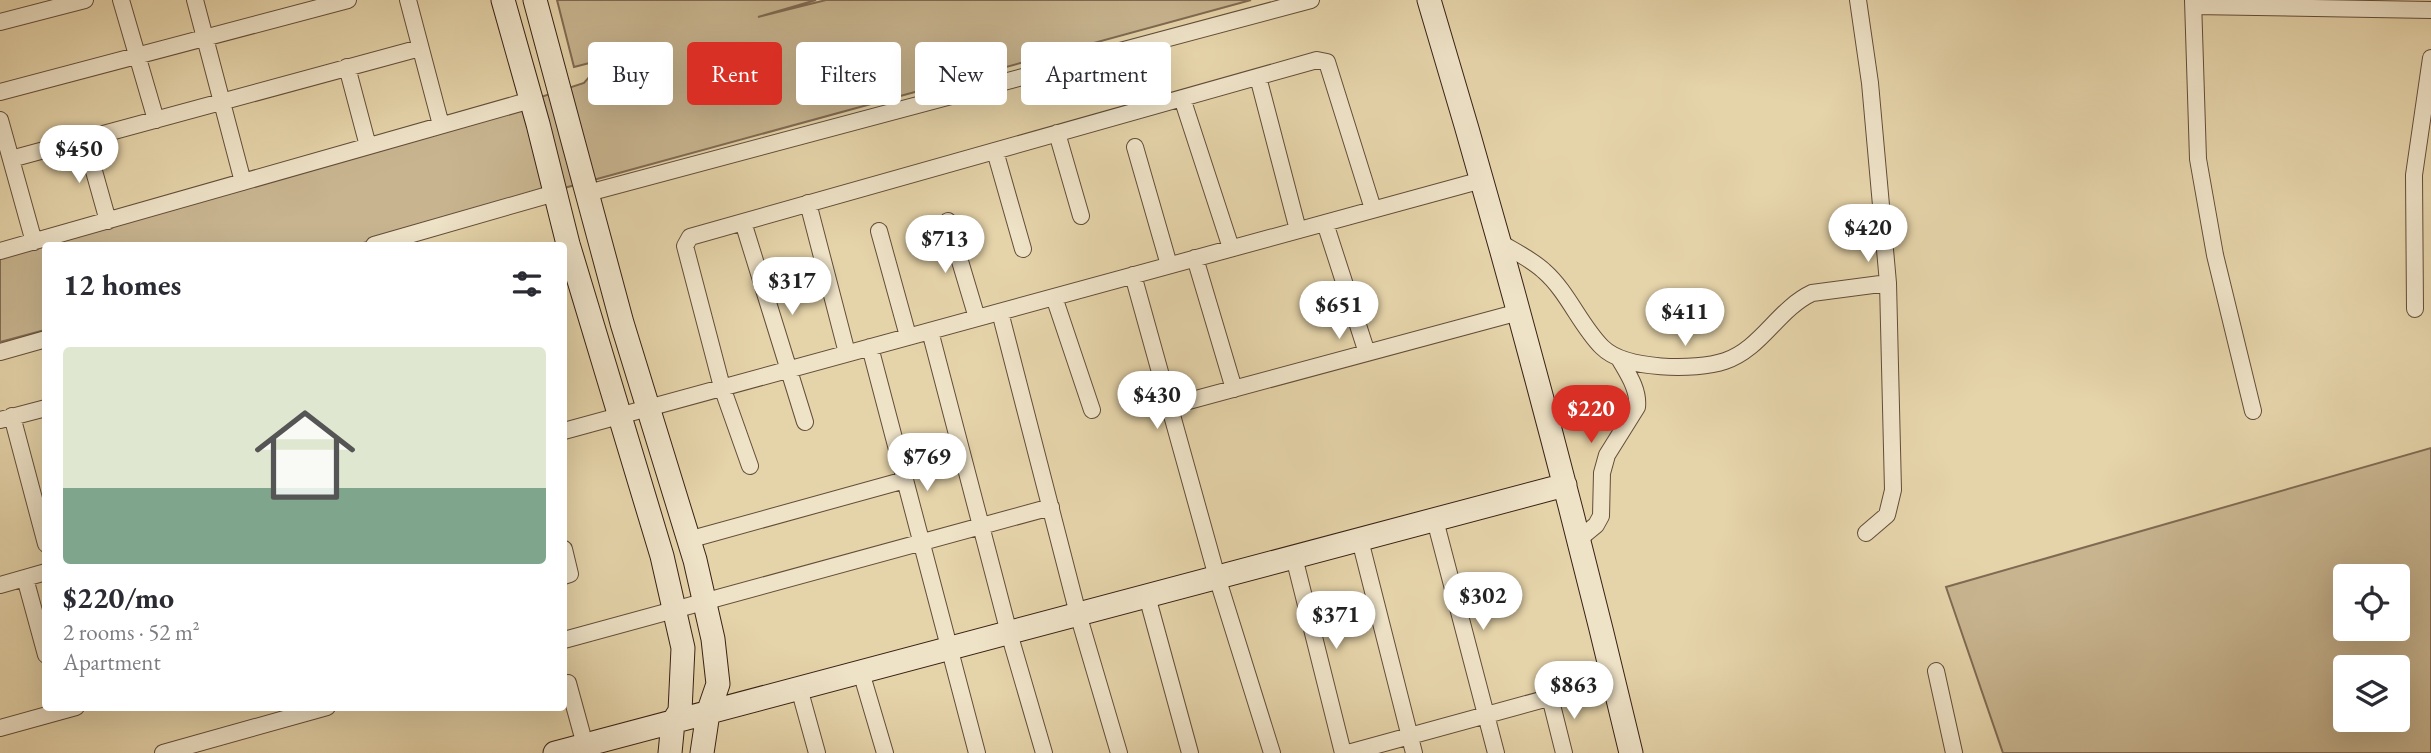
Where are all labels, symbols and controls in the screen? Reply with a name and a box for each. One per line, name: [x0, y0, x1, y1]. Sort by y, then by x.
chip: Buy: [588, 42, 673, 105]
chip: Rent: [687, 42, 782, 105]
chip: Filters: [796, 42, 901, 105]
chip: New: [915, 42, 1007, 105]
chip: Apartment: [1021, 42, 1171, 105]
pin: $450: [38, 125, 120, 185]
text: $450: [55, 133, 103, 163]
pin: $420: [1827, 204, 1909, 264]
text: $420: [1844, 212, 1892, 242]
pin: $713: [904, 216, 986, 275]
text: $713: [921, 223, 969, 253]
pin: $317: [751, 258, 833, 317]
text: 12 homes: [63, 265, 181, 304]
icon: filters: [508, 265, 546, 303]
text: $317: [768, 265, 816, 295]
pin: $651: [1298, 282, 1380, 341]
pin: $411: [1644, 288, 1726, 348]
text: $651: [1315, 289, 1363, 319]
text: $411: [1661, 296, 1709, 326]
pin: $430: [1116, 372, 1198, 431]
text: $430: [1133, 379, 1181, 409]
pin: $220: [1550, 386, 1632, 445]
icon: home: [242, 392, 368, 518]
text: $220: [1567, 393, 1615, 423]
pin: $769: [886, 434, 968, 493]
text: $769: [903, 441, 951, 471]
map controls: [2333, 564, 2410, 732]
button: locate: [2333, 564, 2410, 641]
pin: $302: [1442, 572, 1524, 632]
text: $220/mo: [63, 578, 174, 617]
text: $302: [1459, 580, 1507, 610]
pin: $371: [1295, 592, 1377, 651]
text: $371: [1312, 599, 1360, 629]
text: 2 rooms · 52 m²: [63, 617, 200, 647]
text: Apartment: [63, 647, 161, 677]
button: layers: [2333, 655, 2410, 732]
pin: $863: [1533, 662, 1615, 721]
text: $863: [1550, 669, 1598, 699]

